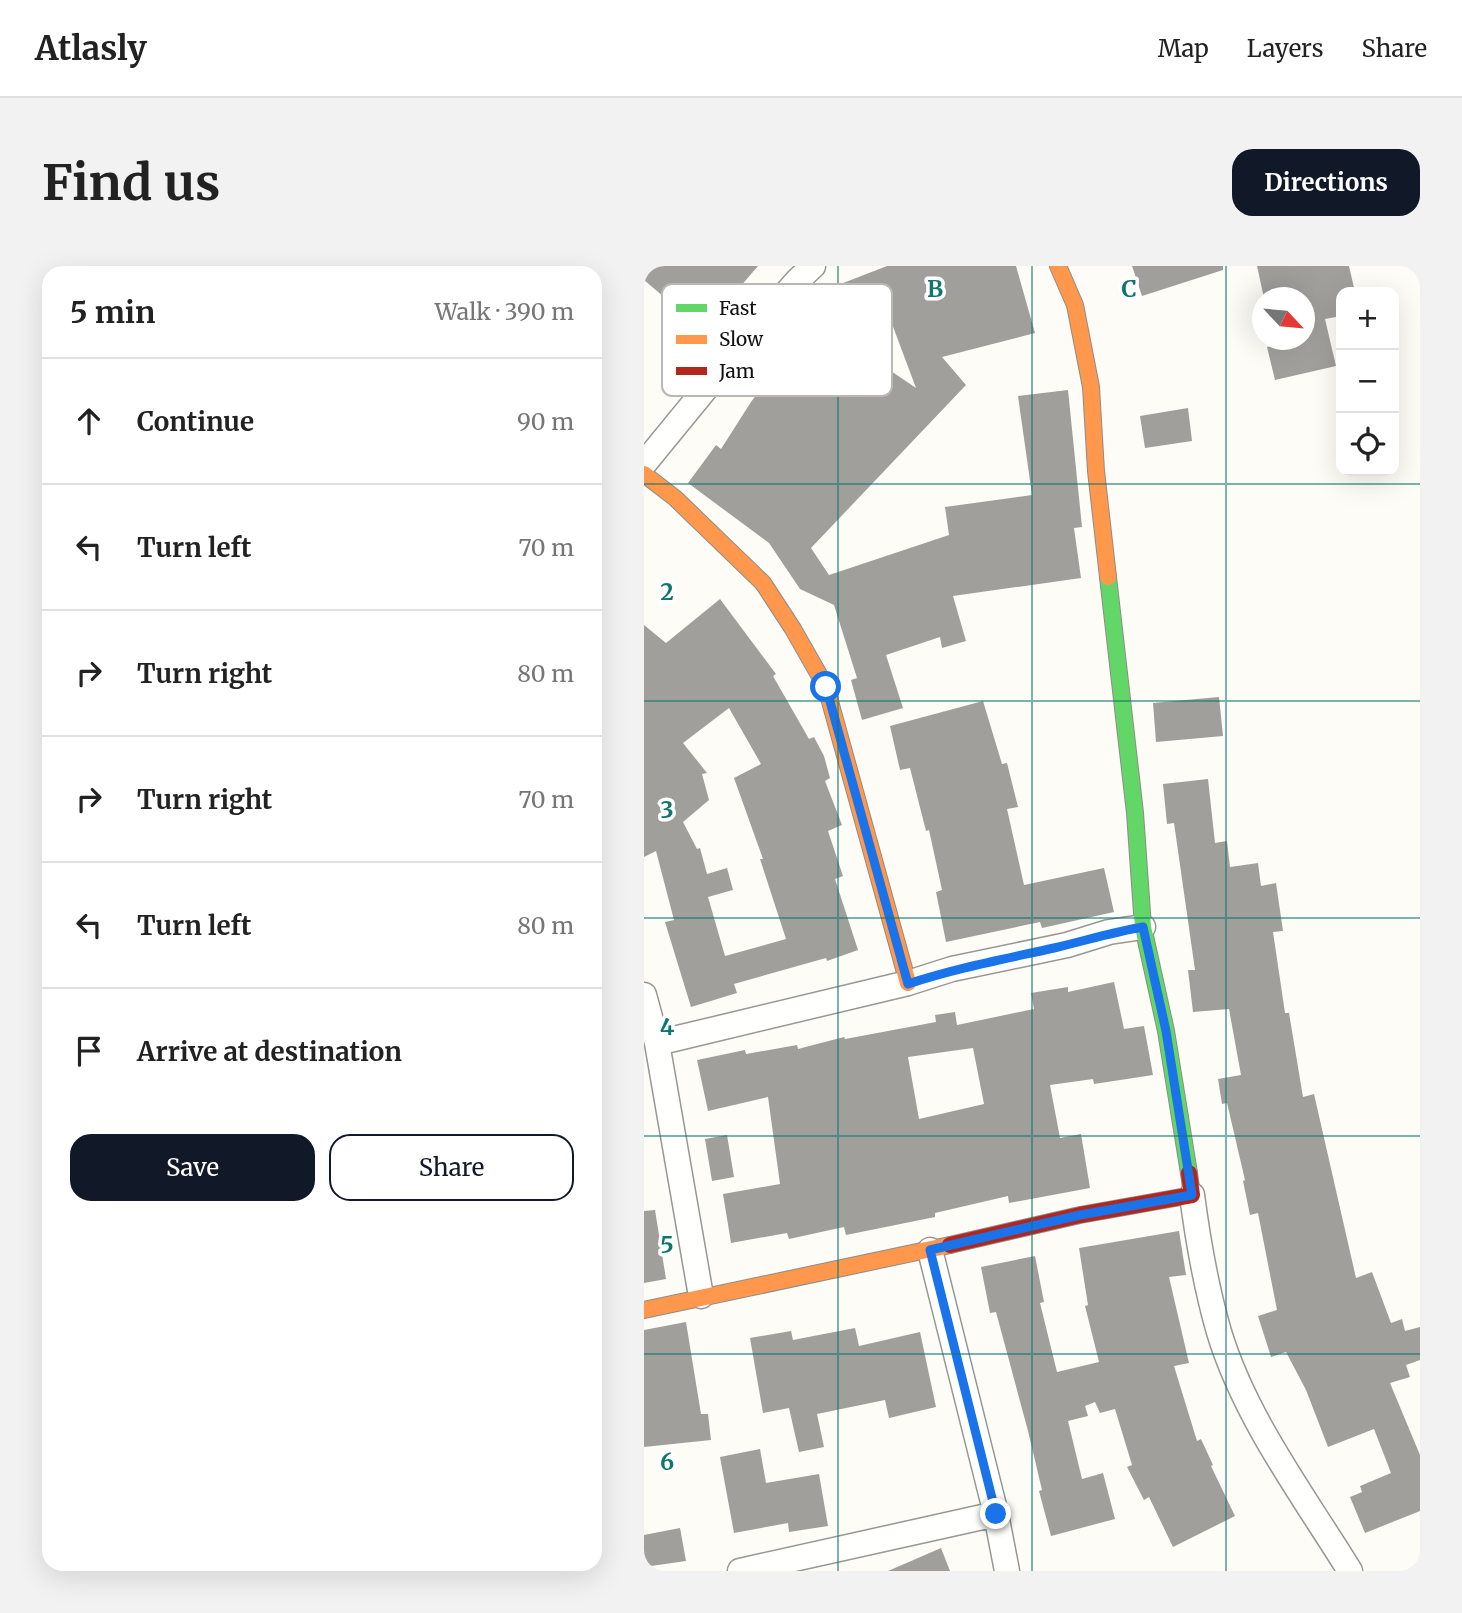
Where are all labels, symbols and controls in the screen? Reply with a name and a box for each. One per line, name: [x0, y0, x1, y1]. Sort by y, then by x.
text: Atlasly: [35, 28, 147, 69]
text: Map: [1158, 33, 1209, 64]
text: Layers: [1247, 33, 1323, 64]
text: Share: [1361, 33, 1427, 64]
button: Directions: [1232, 149, 1420, 216]
text: Find us: [42, 152, 220, 213]
text: B: [927, 274, 943, 303]
text: C: [1121, 274, 1137, 303]
legend: [662, 284, 892, 396]
north arrow: [1252, 287, 1315, 350]
map controls: [1336, 287, 1399, 476]
button: +: [1336, 287, 1399, 350]
text: 5 min: [70, 293, 155, 331]
text: Fast: [719, 296, 757, 320]
text: Walk · 390 m: [435, 297, 574, 326]
text: Slow: [719, 327, 764, 351]
button: −: [1336, 350, 1399, 413]
text: Jam: [718, 359, 755, 383]
icon: ahead: [70, 402, 108, 440]
text: Continue: [137, 405, 254, 438]
text: 90 m: [517, 407, 574, 436]
button: locate: [1336, 413, 1399, 476]
icon: left: [70, 528, 108, 566]
text: Turn left: [137, 531, 251, 564]
text: 70 m: [518, 533, 574, 562]
text: 2: [660, 577, 674, 606]
icon: right: [70, 654, 108, 692]
text: Turn right: [137, 657, 272, 690]
text: 80 m: [517, 659, 574, 688]
route start: [810, 671, 841, 702]
icon: right: [70, 780, 108, 818]
text: Turn right: [137, 783, 272, 816]
text: 70 m: [518, 785, 574, 814]
text: 3: [660, 795, 674, 824]
icon: left: [70, 906, 108, 944]
text: Turn left: [137, 909, 251, 942]
text: 80 m: [517, 911, 574, 940]
text: 4: [660, 1012, 675, 1041]
icon: arrive: [70, 1032, 108, 1070]
text: Arrive at destination: [137, 1035, 402, 1068]
button: Save: [70, 1134, 315, 1201]
button: Share: [329, 1134, 574, 1201]
text: 5: [660, 1230, 674, 1259]
text: 6: [660, 1447, 674, 1476]
route end: [980, 1498, 1011, 1529]

